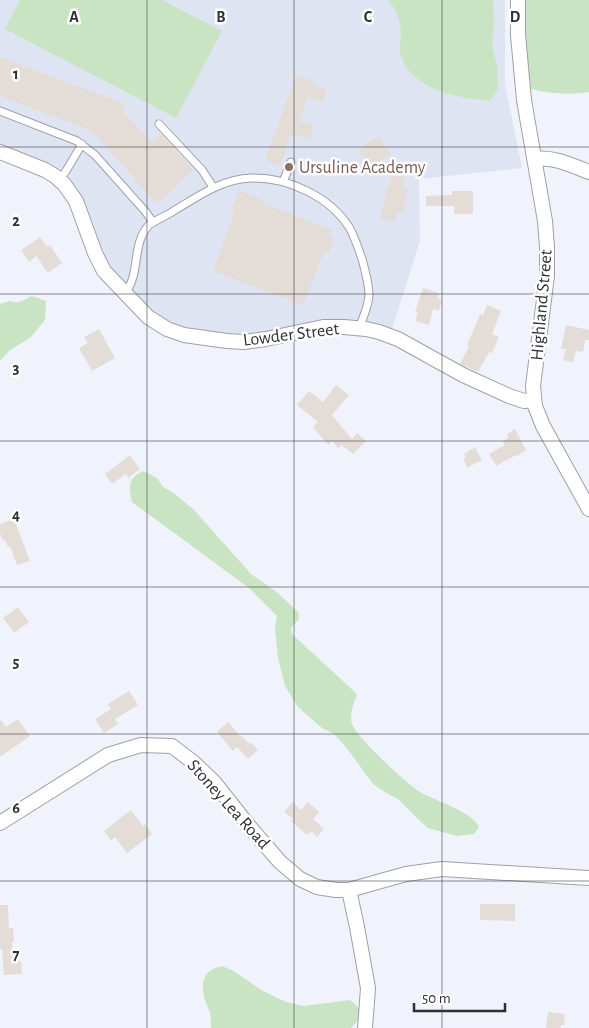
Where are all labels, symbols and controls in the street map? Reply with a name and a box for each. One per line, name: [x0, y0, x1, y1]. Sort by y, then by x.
text: A: [69, 9, 79, 25]
text: B: [216, 9, 226, 25]
text: C: [364, 9, 373, 25]
text: D: [510, 9, 521, 25]
text: 1: [13, 66, 19, 82]
place label: Ursuline Academy: [299, 159, 426, 177]
marker: Ursuline Academy: [283, 161, 295, 173]
text: 2: [12, 213, 20, 229]
street label: Highland Street: [528, 249, 556, 361]
street label: Lowder Street: [242, 320, 340, 350]
text: 3: [13, 360, 20, 376]
text: 4: [12, 507, 20, 523]
text: 5: [13, 654, 20, 670]
street label: Stoney Lea Road: [184, 756, 273, 853]
text: 6: [12, 800, 20, 816]
text: 7: [13, 947, 20, 963]
scale bar: [414, 980, 505, 1012]
text: 50 m: [422, 991, 451, 1006]

